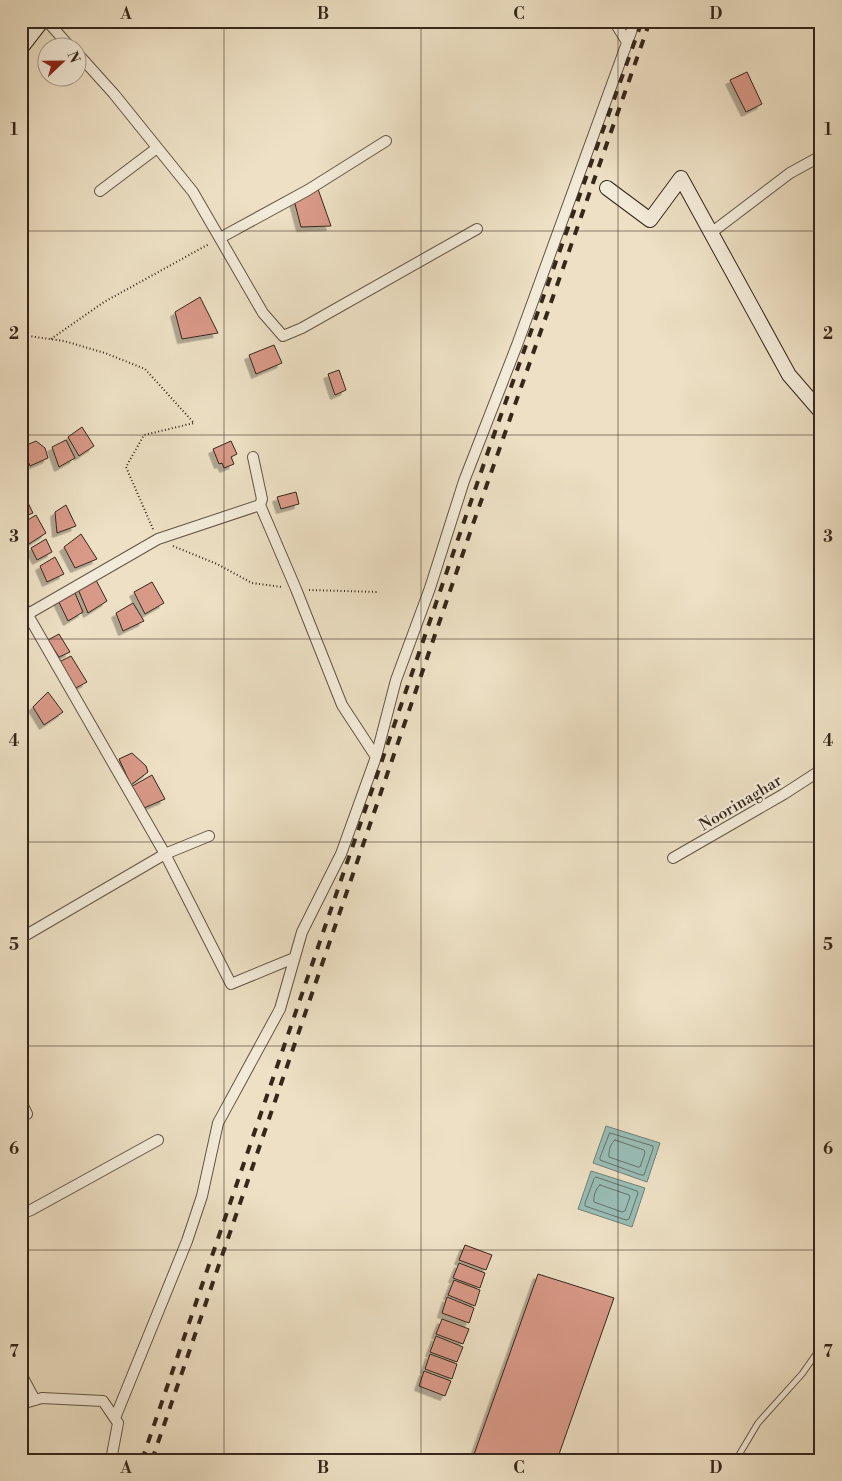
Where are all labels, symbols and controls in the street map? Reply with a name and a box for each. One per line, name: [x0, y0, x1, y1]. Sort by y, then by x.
text: A: [119, 4, 132, 24]
text: B: [317, 4, 329, 24]
text: C: [513, 4, 525, 24]
text: D: [710, 4, 723, 24]
north arrow: [38, 38, 88, 88]
text: N: [63, 49, 84, 66]
text: 1: [10, 120, 18, 140]
text: 1: [824, 120, 832, 140]
text: 2: [9, 324, 19, 344]
text: 2: [823, 324, 833, 344]
text: 3: [9, 527, 19, 547]
text: 3: [823, 527, 833, 547]
text: 4: [9, 731, 20, 751]
text: 4: [823, 731, 834, 751]
street label: Noorinaghar: [696, 770, 785, 835]
text: 5: [9, 935, 19, 955]
text: 5: [823, 935, 833, 955]
text: 6: [9, 1139, 19, 1159]
text: 6: [823, 1139, 833, 1159]
text: 7: [9, 1342, 19, 1362]
text: 7: [823, 1342, 833, 1362]
text: A: [119, 1458, 132, 1478]
text: B: [317, 1458, 329, 1478]
text: C: [513, 1458, 525, 1478]
text: D: [710, 1458, 723, 1478]

